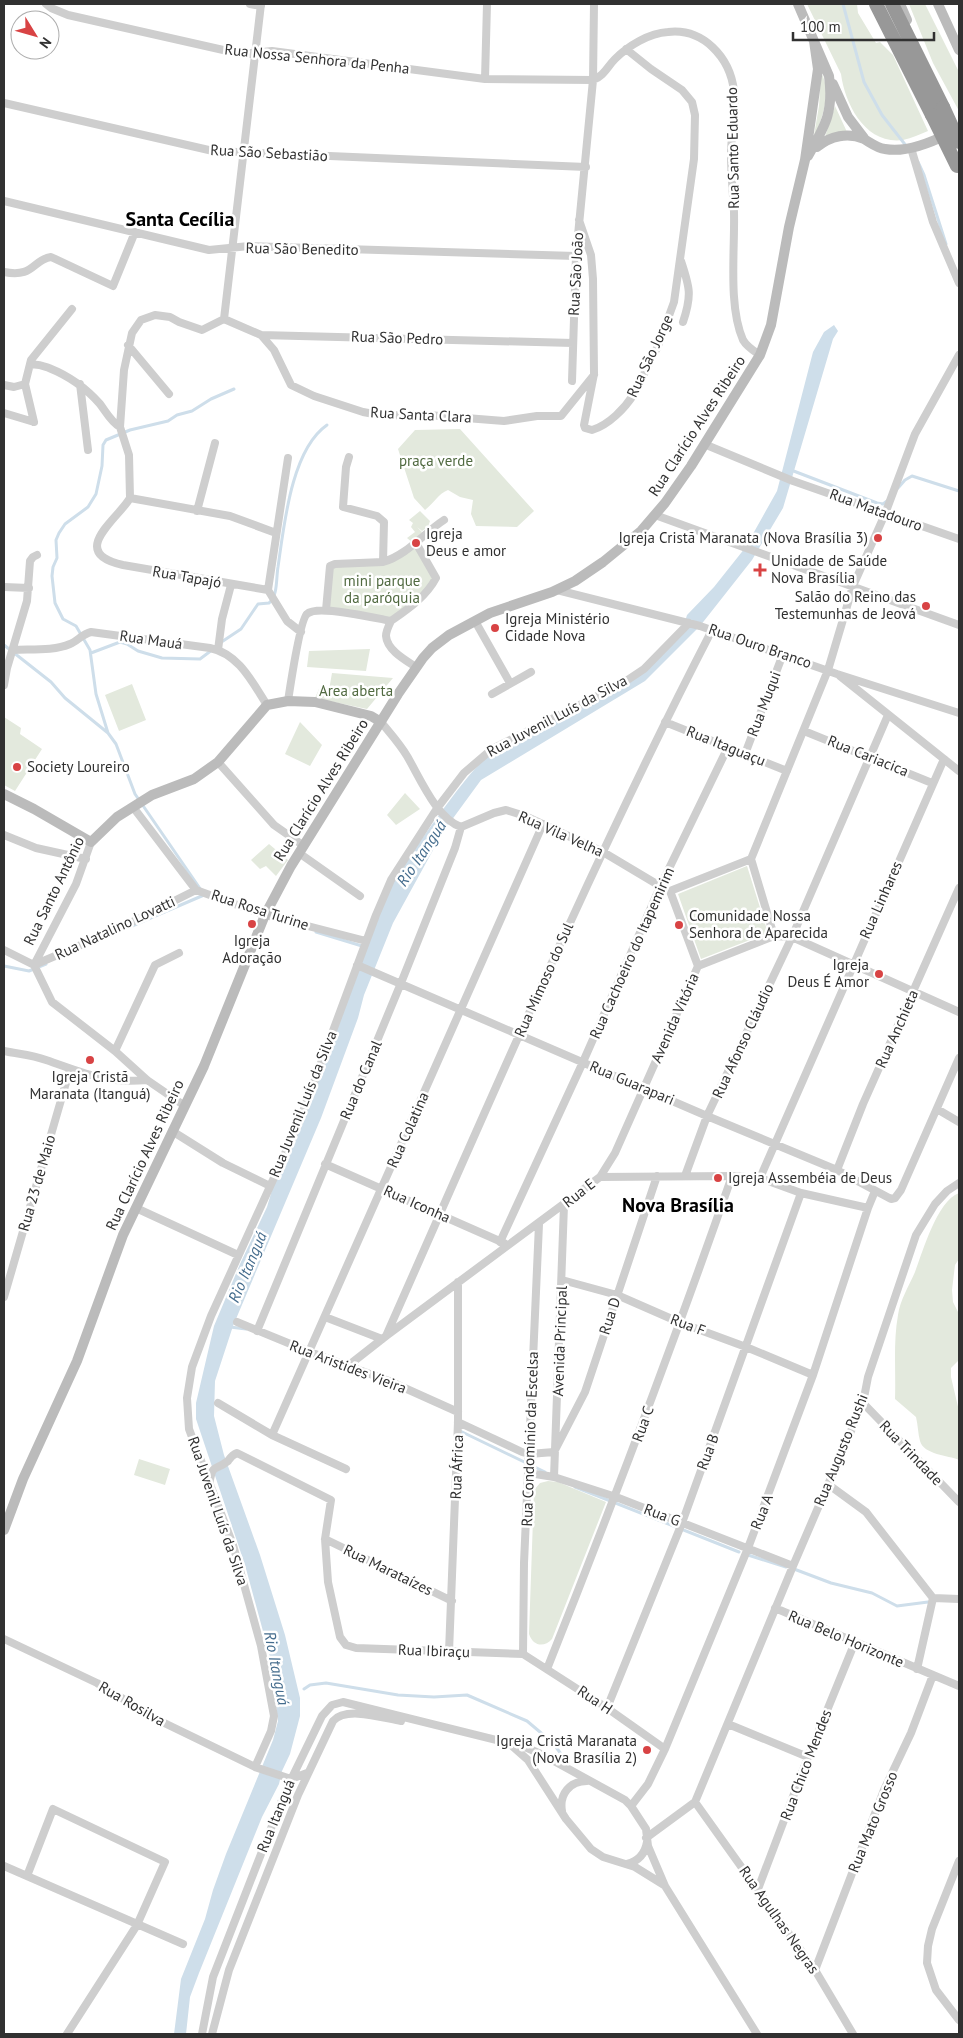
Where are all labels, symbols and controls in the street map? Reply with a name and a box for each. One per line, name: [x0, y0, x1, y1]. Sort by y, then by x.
north arrow: [10, 10, 60, 60]
scale bar: [793, 10, 934, 42]
text: 100 m: [800, 17, 841, 36]
text: N: [35, 34, 55, 52]
street label: Rua Nossa Senhora da Penha: [224, 39, 411, 78]
street label: Rua Santo Eduardo: [722, 87, 743, 209]
street label: Rua São Sebastião: [210, 140, 328, 165]
district label: Santa Cecília: [126, 206, 235, 232]
street label: Rua São João: [564, 232, 587, 316]
street label: Rua São Benedito: [245, 238, 359, 259]
street label: Rua São Jorge: [622, 311, 677, 400]
street label: Rua São Pedro: [350, 326, 444, 349]
street label: Rua Clarício Alves Ribeiro: [644, 352, 749, 500]
street label: Rua Santa Clara: [370, 402, 472, 427]
park label: praça verde: [399, 451, 473, 470]
street label: Rua Matadouro: [827, 484, 925, 535]
place label: Igreja Deus e amor: [426, 524, 506, 560]
place label: Igreja Cristã Maranata (Nova Brasília 3): [618, 528, 868, 547]
marker: Igreja Cristã Maranata (Nova Brasília 3): [872, 532, 884, 544]
marker: Igreja Deus e amor: [410, 537, 422, 549]
place label: Unidade de Saúde Nova Brasília: [771, 551, 887, 587]
street label: Rua Tapajó: [151, 561, 223, 592]
marker: Unidade de Saúde Nova Brasília: [753, 563, 767, 577]
park label: mini parque da paróquia: [344, 571, 420, 607]
place label: Salão do Reino das Testemunhas de Jeová: [775, 587, 916, 623]
marker: Salão do Reino das Testemunhas de Jeová: [920, 600, 932, 612]
place label: Igreja Ministério Cidade Nova: [505, 609, 610, 645]
street label: Rua Ouro Branco: [706, 619, 814, 672]
marker: Igreja Ministério Cidade Nova: [489, 622, 501, 634]
street label: Rua Mauá: [118, 626, 184, 653]
street label: Rua Muqui: [742, 668, 785, 739]
street label: Rua Juvenil Luís da Silva: [483, 670, 630, 761]
park label: Area aberta: [319, 681, 393, 700]
street label: Rua Clarício Alves Ribeiro: [269, 715, 372, 864]
street label: Rua Itaguaçu: [684, 721, 769, 770]
street label: Rua Cariacica: [825, 731, 911, 780]
place label: Society Loureiro: [27, 757, 130, 776]
marker: Society Loureiro: [11, 761, 23, 773]
street label: Rua Vila Velha: [516, 806, 607, 861]
water label: Rio Itanguá: [392, 816, 450, 890]
street label: Rua Santo Antônio: [19, 833, 88, 948]
street label: Rua Linhares: [855, 858, 906, 942]
street label: Rua Cachoeiro do Itapemirim: [585, 864, 678, 1042]
street label: Rua Rosa Turine: [209, 885, 311, 934]
street label: Rua Natalino Lovatti: [52, 891, 178, 964]
place label: Comunidade Nossa Senhora de Aparecida: [689, 906, 828, 942]
marker: Igreja Adoração: [246, 918, 258, 930]
street label: Rua Mimoso do Sul: [510, 919, 578, 1040]
marker: Comunidade Nossa Senhora de Aparecida: [673, 919, 685, 931]
place label: Igreja Adoração: [222, 931, 282, 967]
place label: Igreja Deus É Amor: [788, 955, 869, 991]
marker: Igreja Deus É Amor: [873, 968, 885, 980]
street label: Avenida Vitória: [646, 970, 703, 1066]
street label: Rua Afonso Cláudio: [708, 980, 777, 1101]
street label: Rua Anchieta: [871, 987, 922, 1071]
street label: Rua Juvenil Luís da Silva: [264, 1028, 341, 1180]
street label: Rua do Canal: [335, 1037, 386, 1122]
marker: Igreja Cristã Maranata (Itanguá): [84, 1054, 96, 1066]
street label: Rua Guarapari: [587, 1056, 677, 1109]
place label: Igreja Cristã Maranata (Itanguá): [29, 1067, 151, 1103]
street label: Rua Clarício Alves Ribeiro: [101, 1076, 188, 1233]
street label: Rua Colatina: [382, 1089, 433, 1171]
street label: Rua 23 de Maio: [14, 1132, 59, 1233]
place label: Igreja Assembéia de Deus: [728, 1168, 892, 1187]
marker: Igreja Assembéia de Deus: [712, 1172, 724, 1184]
street label: Rua E: [559, 1174, 599, 1211]
street label: Rua Iconha: [381, 1180, 453, 1227]
district label: Nova Brasília: [622, 1192, 734, 1218]
water label: Rio Itanguá: [223, 1228, 271, 1305]
street label: Avenida Principal: [548, 1285, 571, 1397]
street label: Rua D: [595, 1295, 624, 1337]
street label: Rua F: [668, 1309, 708, 1340]
street label: Rua Aristides Vieira: [287, 1336, 409, 1398]
street label: Rua Condomínio da Escelsa: [517, 1351, 542, 1527]
street label: Rua Augusto Rushi: [809, 1391, 872, 1509]
street label: Rua C: [627, 1403, 658, 1444]
street label: Rua Trindade: [876, 1416, 947, 1489]
street label: Rua B: [692, 1431, 723, 1472]
street label: Rua Juvenil Luís da Silva: [184, 1434, 253, 1588]
street label: Rua África: [446, 1434, 467, 1500]
street label: Rua A: [746, 1491, 777, 1532]
street label: Rua G: [641, 1499, 683, 1530]
street label: Rua Marataízes: [340, 1540, 436, 1599]
street label: Rua Belo Horizonte: [786, 1606, 907, 1671]
water label: Rio Itanguá: [260, 1629, 294, 1707]
street label: Rua Ibiraçu: [398, 1640, 470, 1661]
street label: Rua Rosilva: [95, 1677, 169, 1730]
street label: Rua H: [574, 1681, 617, 1718]
street label: Rua Chico Mendes: [776, 1707, 835, 1823]
place label: Igreja Cristã Maranata (Nova Brasília 2): [496, 1731, 637, 1767]
marker: Igreja Cristã Maranata (Nova Brasília 2): [641, 1744, 653, 1756]
street label: Rua Mato Grosso: [844, 1768, 901, 1875]
street label: Rua Itanguá: [252, 1777, 299, 1855]
street label: Rua Agulhas Negras: [735, 1862, 824, 1977]

